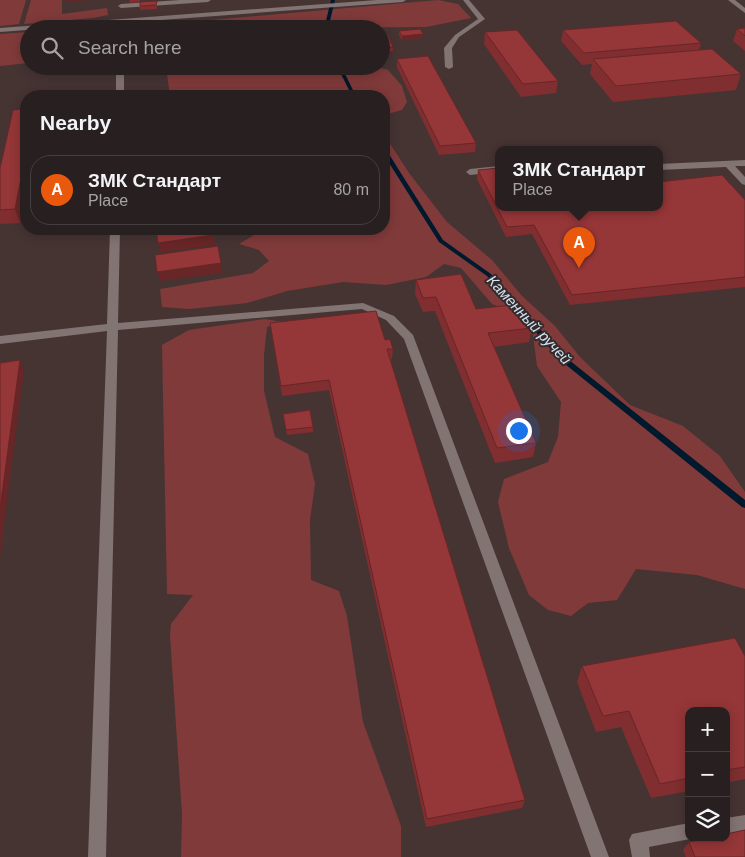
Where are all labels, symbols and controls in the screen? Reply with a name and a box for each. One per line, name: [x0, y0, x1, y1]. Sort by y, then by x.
search box: [20, 20, 390, 75]
icon: search: [38, 34, 66, 62]
text: Search here: [78, 37, 182, 58]
text: Nearby: [40, 111, 111, 134]
popup: [495, 146, 663, 211]
text: ЗМК Стандарт: [513, 159, 645, 180]
text: ЗМК Стандарт: [88, 170, 221, 191]
text: A: [51, 181, 63, 198]
text: 80 m: [333, 181, 369, 198]
text: Place: [513, 181, 553, 198]
text: Place: [88, 192, 128, 209]
pin: A: [563, 227, 595, 268]
water label: Каменный ручей: [484, 272, 575, 368]
your location: [506, 418, 532, 444]
map controls: [685, 707, 730, 842]
button: +: [685, 707, 730, 752]
button: −: [685, 752, 730, 797]
button: layers: [685, 797, 730, 842]

